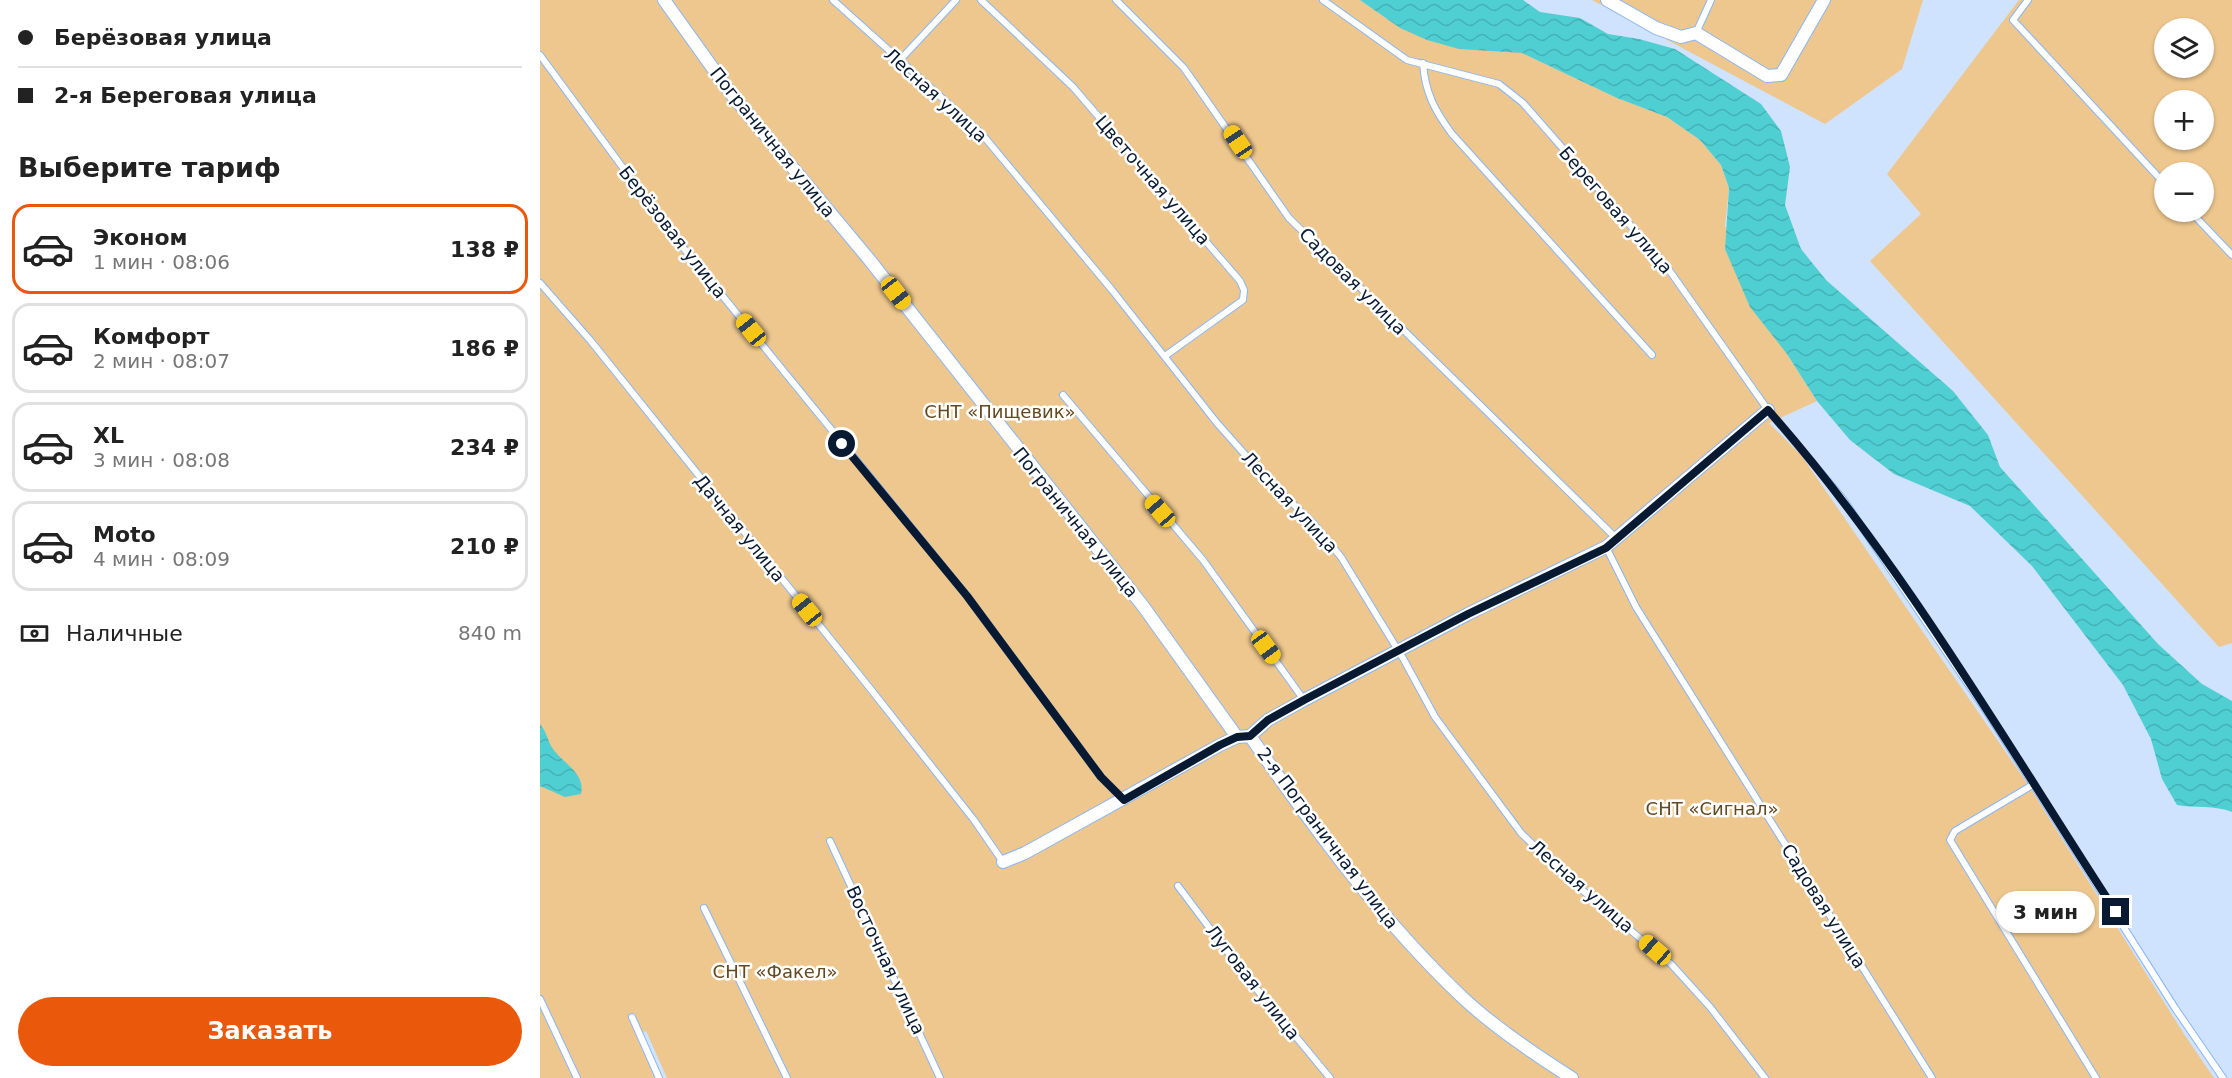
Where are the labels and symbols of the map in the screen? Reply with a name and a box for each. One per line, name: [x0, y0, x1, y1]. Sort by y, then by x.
street label: Лесная улица: [880, 43, 992, 147]
street label: Пограничная улица: [706, 63, 840, 221]
street label: Цветочная улица: [1091, 111, 1215, 249]
car: [1220, 122, 1256, 162]
street label: Береговая улица: [1555, 142, 1677, 278]
street label: Берёзовая улица: [615, 162, 731, 302]
street label: Садовая улица: [1295, 223, 1411, 339]
car: [878, 273, 914, 313]
car: [733, 310, 769, 350]
park label: СНТ «Пищевик»: [924, 401, 1076, 422]
route start: [828, 430, 855, 457]
street label: Пограничная улица: [1009, 443, 1143, 601]
street label: Лесная улица: [1238, 447, 1342, 557]
street label: Дачная улица: [690, 470, 790, 586]
car: [1141, 492, 1179, 530]
car: [789, 590, 825, 630]
car: [1248, 627, 1284, 667]
street label: 2-я Пограничная улица: [1253, 743, 1403, 933]
park label: СНТ «Сигнал»: [1646, 798, 1778, 819]
street label: Лесная улица: [1526, 835, 1638, 937]
street label: Садовая улица: [1777, 840, 1871, 972]
street label: Восточная улица: [842, 882, 930, 1038]
callout: 3 мин: [1996, 891, 2095, 933]
route end: [2102, 898, 2129, 925]
street label: Луговая улица: [1202, 920, 1304, 1044]
car: [1636, 931, 1674, 969]
park label: СНТ «Факел»: [713, 961, 837, 982]

